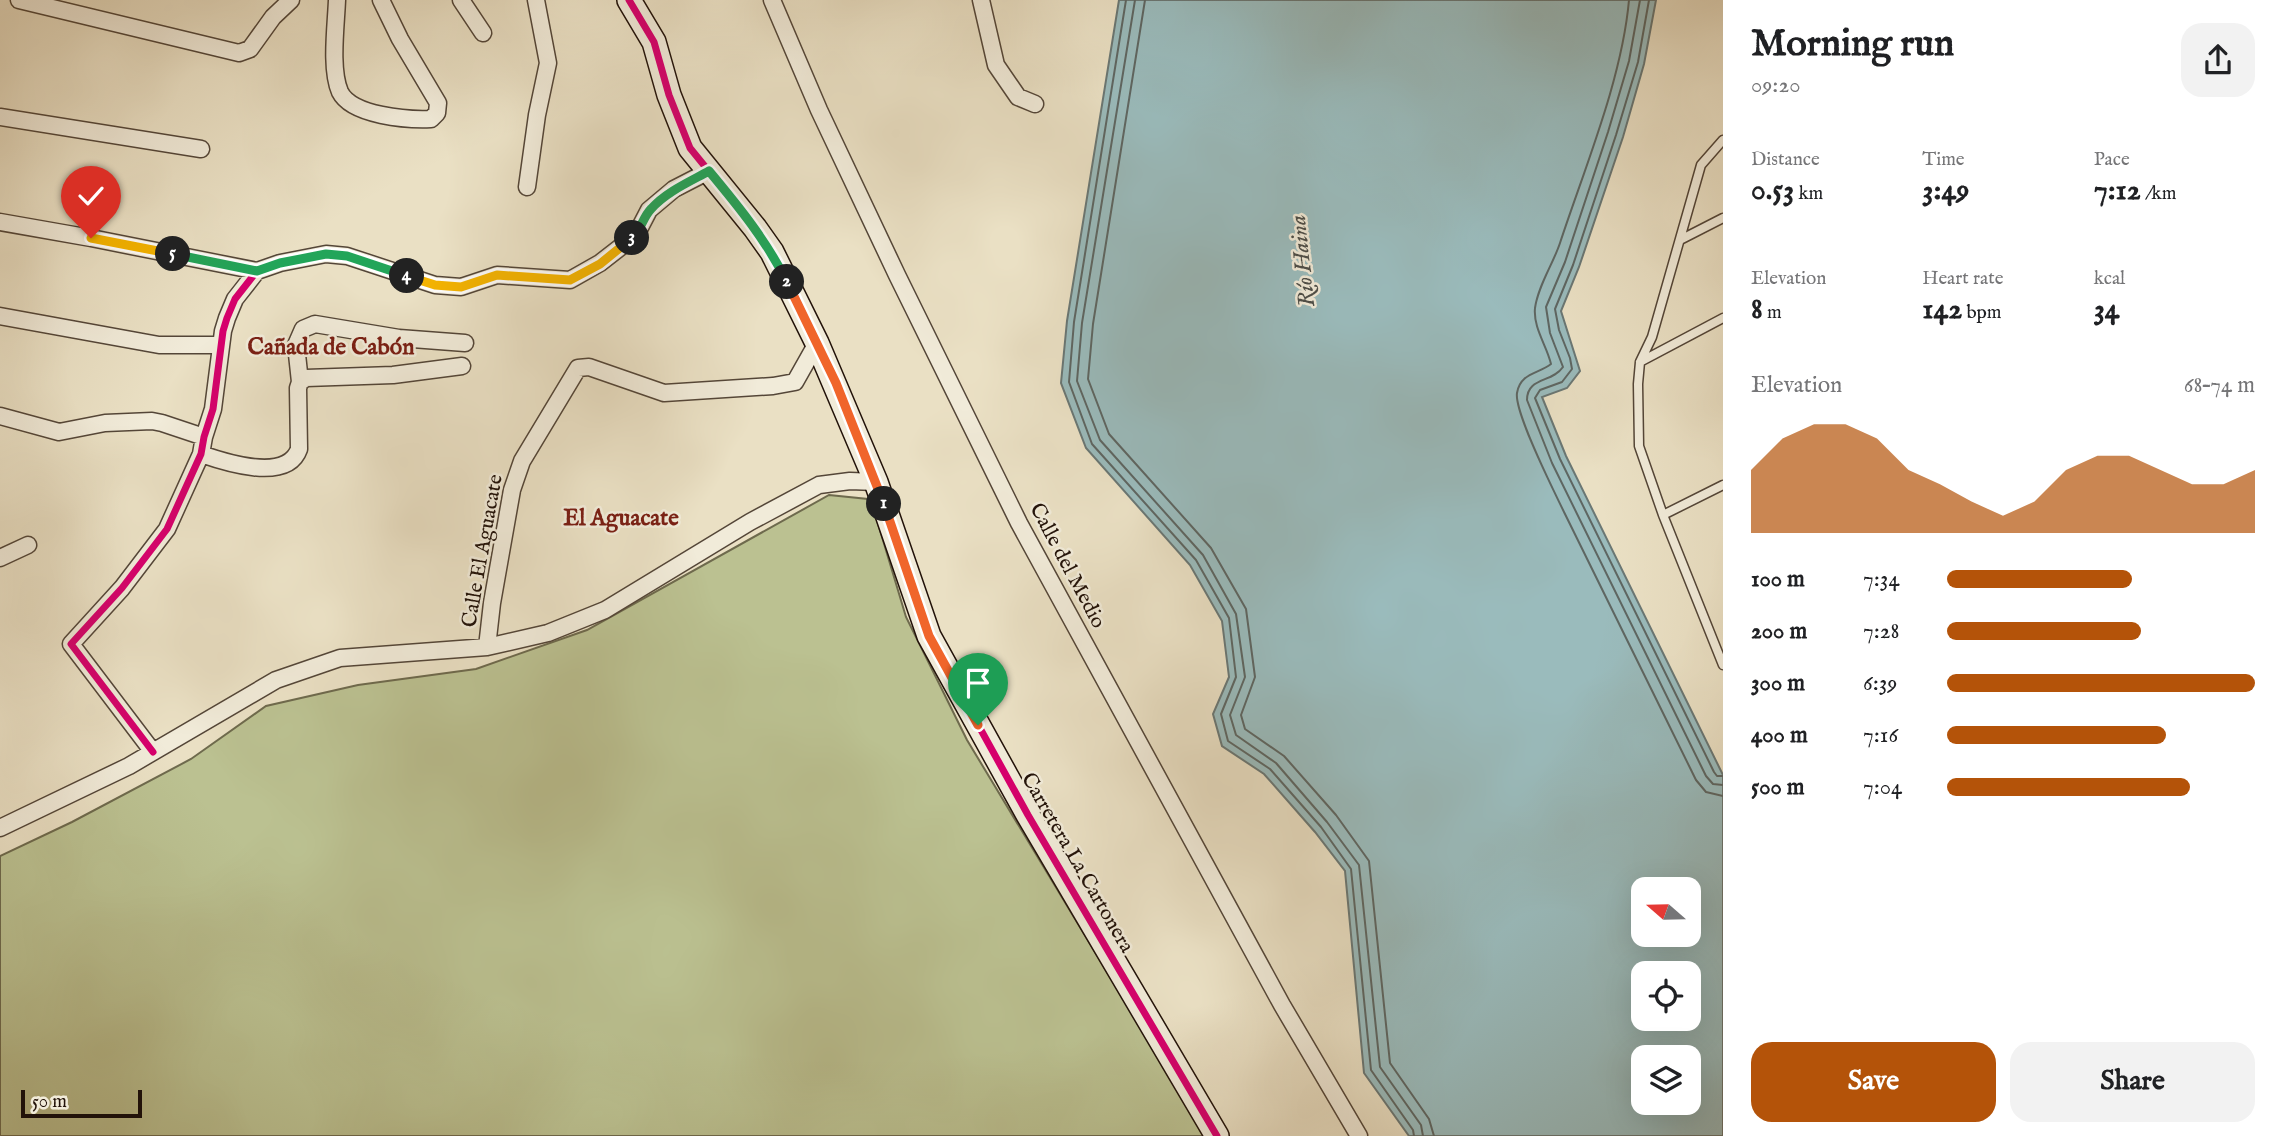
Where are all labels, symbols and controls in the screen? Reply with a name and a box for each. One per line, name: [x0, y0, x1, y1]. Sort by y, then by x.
text: Morning run: [1751, 21, 1954, 69]
button: share: [2181, 23, 2255, 97]
text: 09:20: [1751, 71, 1801, 100]
text: Distance: [1751, 148, 1820, 172]
text: Time: [1922, 148, 1965, 172]
text: Pace: [2094, 148, 2130, 172]
pin: [61, 166, 121, 238]
text: 0.53: [1751, 172, 1794, 210]
text: 3:49: [1922, 172, 1969, 210]
text: 7:12: [2094, 172, 2141, 210]
icon: check: [72, 177, 110, 215]
text: km: [1794, 182, 1823, 206]
text: /km: [2141, 182, 2176, 206]
water label: Río Haina: [1284, 213, 1322, 309]
pin: 3: [614, 220, 650, 256]
text: 3: [628, 225, 635, 249]
pin: 5: [156, 236, 190, 272]
text: 5: [169, 241, 176, 265]
pin: 4: [390, 258, 424, 294]
text: 4: [402, 263, 411, 287]
pin: 2: [770, 264, 804, 300]
text: Elevation: [1751, 267, 1826, 291]
text: Heart rate: [1922, 267, 2003, 291]
text: kcal: [2094, 267, 2125, 291]
text: 2: [782, 269, 791, 293]
text: 8: [1751, 291, 1763, 329]
text: 142: [1922, 291, 1962, 329]
text: 34: [2094, 291, 2120, 329]
text: m: [1763, 301, 1782, 325]
text: bpm: [1962, 301, 2002, 325]
district label: Cañada de Cabón: [248, 333, 415, 362]
text: Elevation: [1751, 371, 1842, 400]
text: 68–74 m: [2184, 371, 2255, 400]
street label: Calle El Aguacate: [456, 472, 510, 630]
pin: 1: [866, 486, 902, 522]
text: 1: [880, 491, 887, 515]
street label: Calle del Medio: [1023, 499, 1111, 633]
district label: El Aguacate: [563, 504, 679, 533]
text: 100 m: [1751, 565, 1805, 594]
text: 7:34: [1863, 565, 1900, 594]
text: 200 m: [1751, 617, 1807, 646]
text: 7:28: [1863, 617, 1900, 646]
pin: [948, 653, 1008, 725]
icon: arrive: [959, 664, 997, 702]
text: 300 m: [1751, 669, 1805, 698]
text: 6:39: [1863, 669, 1897, 698]
text: 400 m: [1751, 721, 1808, 750]
text: 7:16: [1863, 721, 1898, 750]
street label: Carretera La Cartonera: [1014, 768, 1140, 959]
text: 500 m: [1751, 773, 1805, 802]
text: 7:04: [1863, 773, 1902, 802]
north arrow: [1631, 877, 1701, 947]
map controls: [1631, 877, 1701, 1115]
button: locate: [1631, 961, 1701, 1031]
button: Save: [1751, 1042, 1996, 1122]
button: Share: [2010, 1042, 2255, 1122]
button: layers: [1631, 1045, 1701, 1115]
scale bar: [21, 1087, 142, 1119]
text: 50 m: [32, 1090, 67, 1114]

